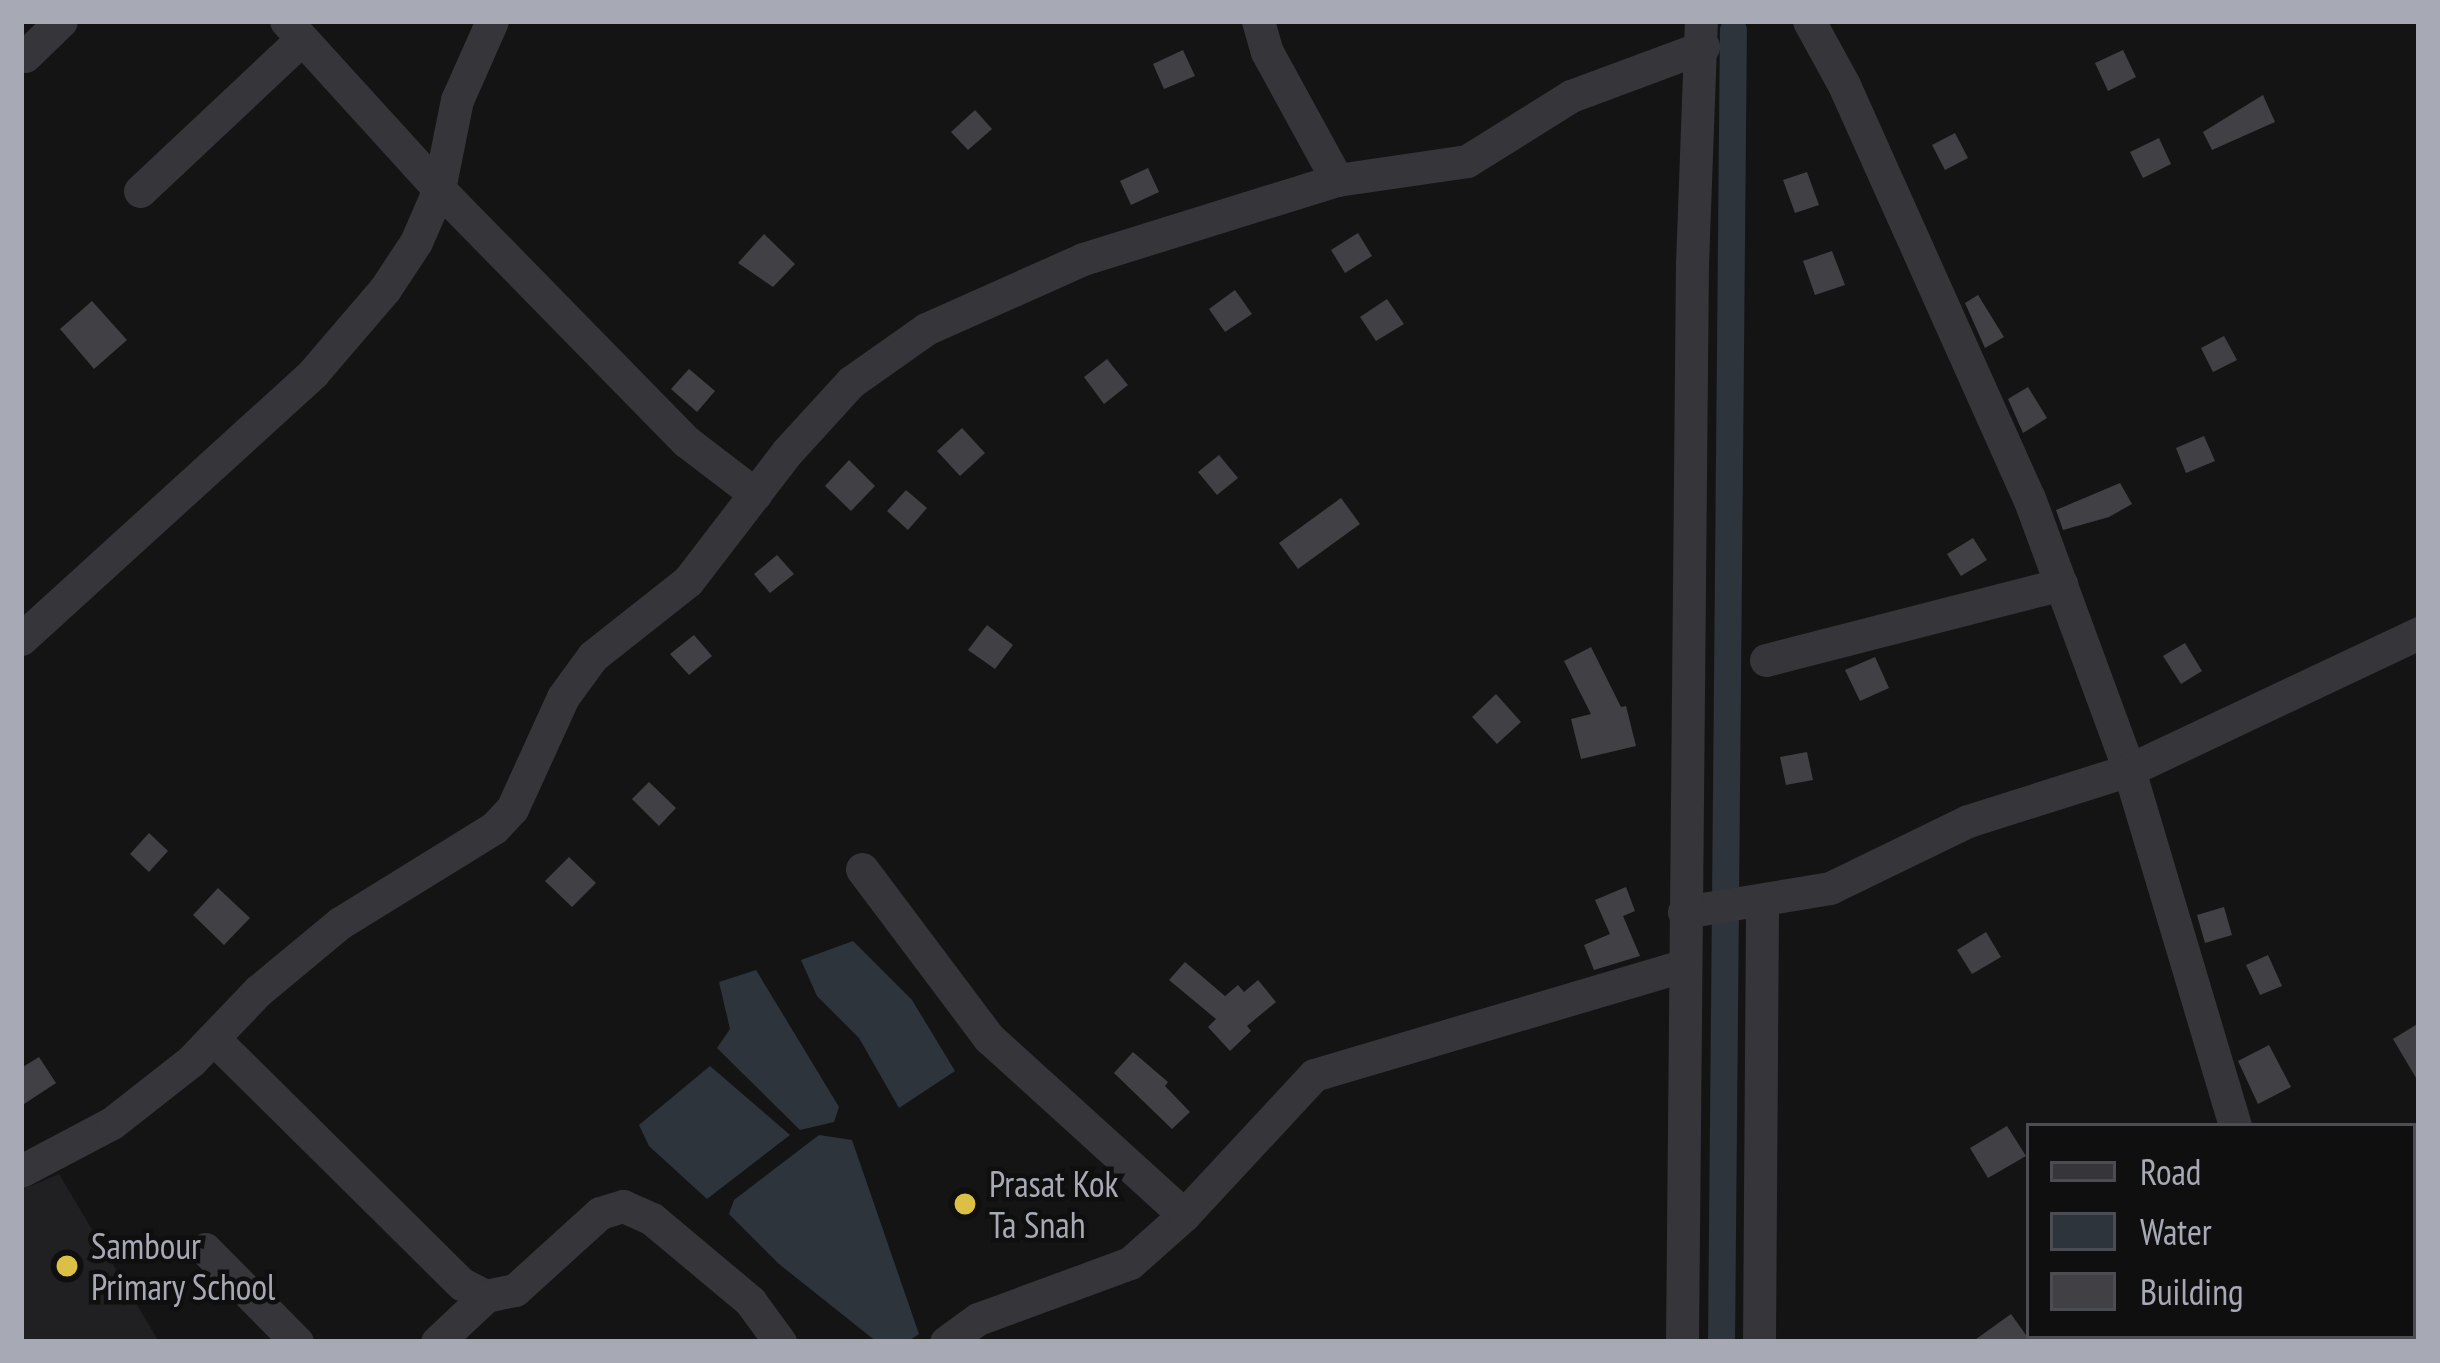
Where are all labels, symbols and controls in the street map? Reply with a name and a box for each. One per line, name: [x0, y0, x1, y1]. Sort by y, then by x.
legend: [2026, 1123, 2416, 1339]
text: Road: [2140, 1148, 2201, 1195]
place label: Prasat Kok Ta Snah: [989, 1161, 1118, 1246]
marker: Prasat Kok Ta Snah: [952, 1191, 978, 1217]
text: Water: [2140, 1208, 2212, 1255]
place label: Sambour Primary School: [91, 1223, 276, 1308]
marker: Sambour Primary School: [54, 1253, 80, 1279]
text: Building: [2140, 1268, 2244, 1315]

